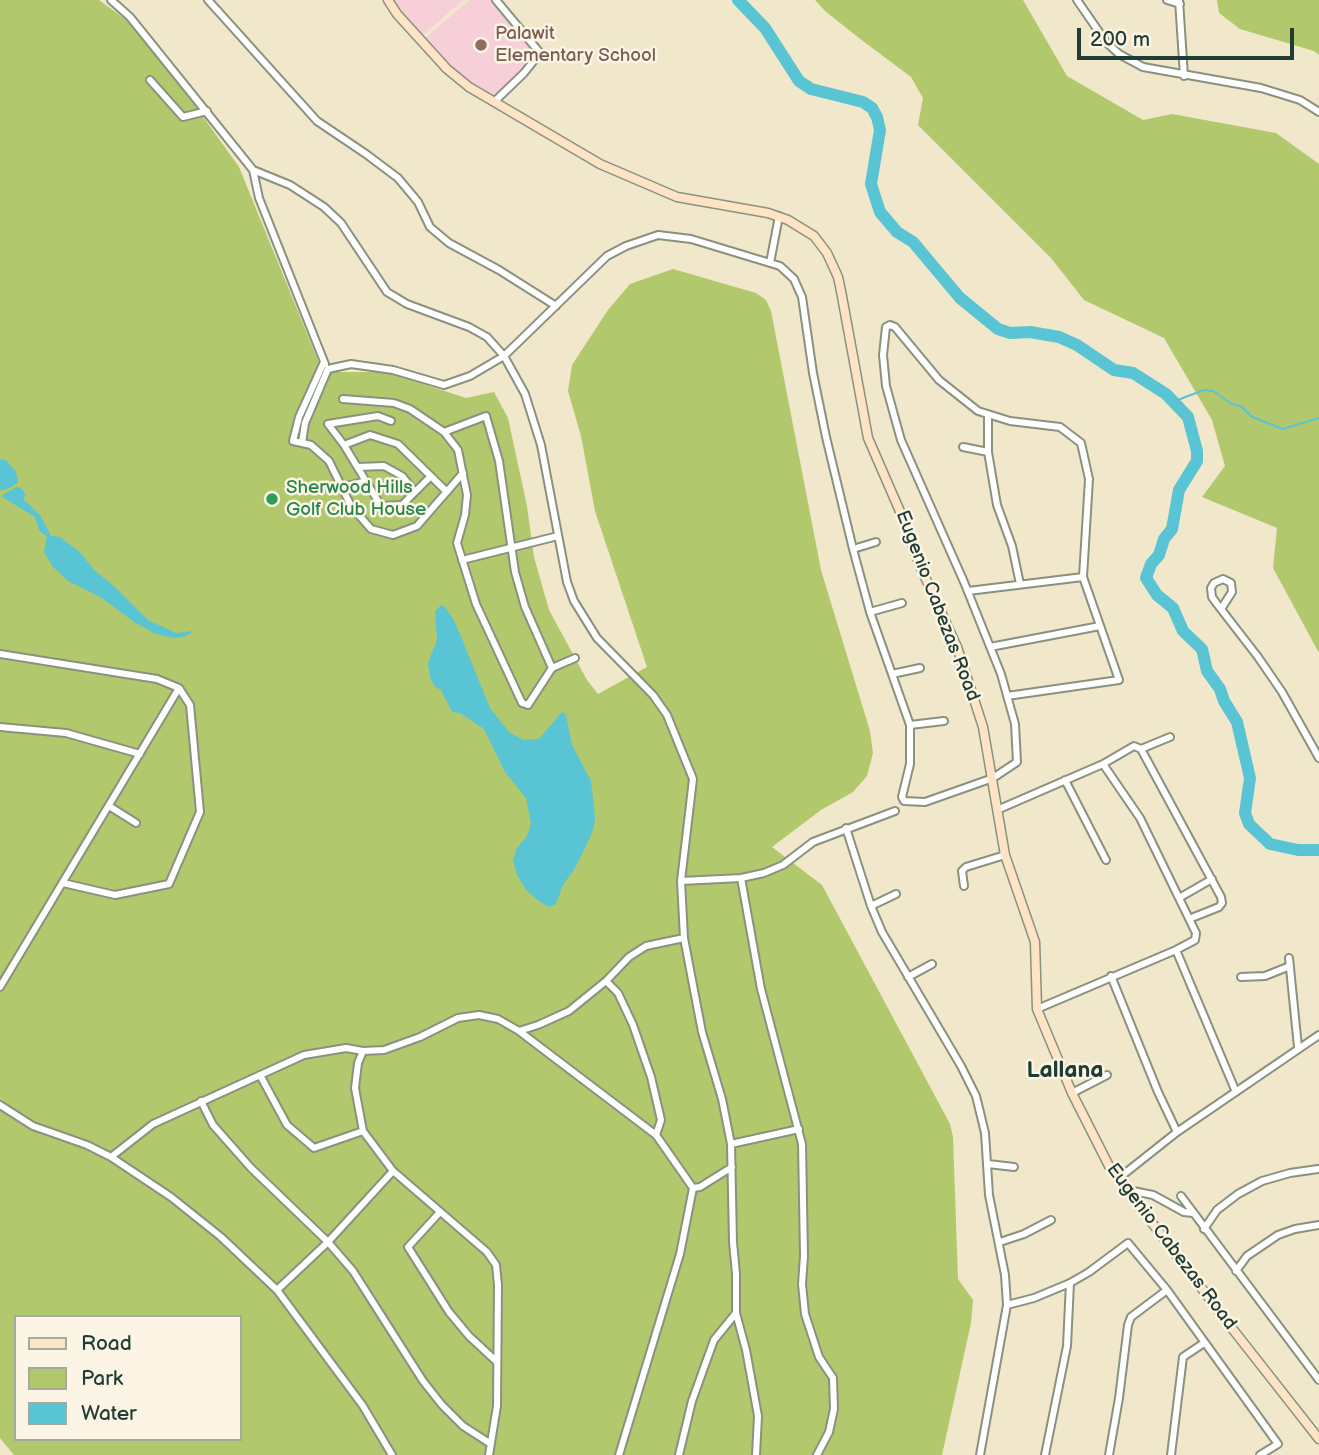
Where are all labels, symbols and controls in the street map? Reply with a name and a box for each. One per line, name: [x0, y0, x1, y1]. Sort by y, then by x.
scale bar: [1081, 14, 1298, 58]
place label: Palawit Elementary School: [495, 23, 656, 67]
text: 200 m: [1090, 27, 1150, 52]
marker: Palawit Elementary School: [473, 37, 489, 53]
place label: Sherwood Hills Golf Club House: [286, 477, 426, 521]
marker: Sherwood Hills Golf Club House: [264, 491, 280, 507]
street label: Eugenio Cabezas Road: [890, 508, 984, 704]
district label: Lallana: [1027, 1057, 1103, 1085]
street label: Eugenio Cabezas Road: [1101, 1159, 1241, 1335]
legend: [14, 1315, 242, 1441]
text: Road: [81, 1331, 132, 1356]
text: Park: [81, 1366, 123, 1391]
text: Water: [81, 1401, 137, 1426]

